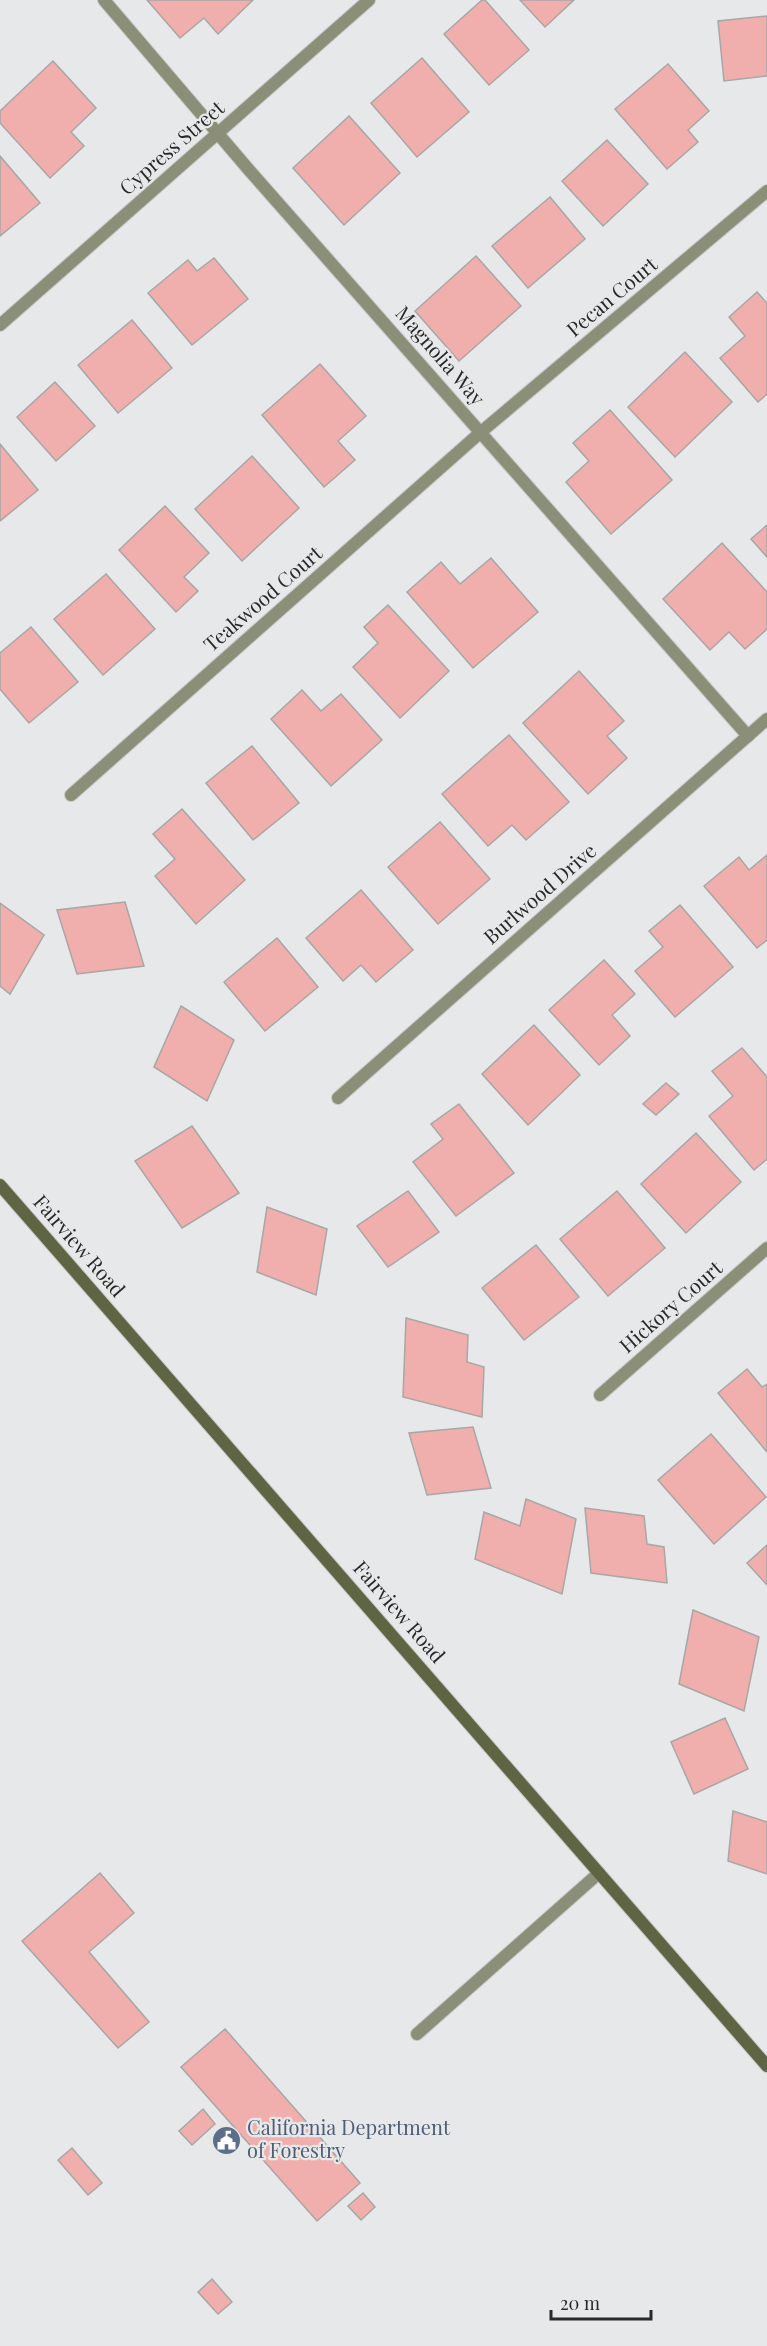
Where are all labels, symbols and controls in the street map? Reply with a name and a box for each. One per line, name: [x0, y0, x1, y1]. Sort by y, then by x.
street label: Cypress Street: [113, 93, 230, 200]
street label: Pecan Court: [560, 249, 663, 342]
street label: Magnolia Way: [391, 300, 492, 410]
street label: Teakwood Court: [197, 538, 328, 657]
street label: Burlwood Drive: [477, 836, 601, 949]
street label: Fairview Road: [28, 1188, 132, 1302]
street label: Hickory Court: [613, 1253, 728, 1358]
street label: Fairview Road: [348, 1554, 452, 1668]
place label: California Department of Forestry: [247, 2113, 451, 2163]
public building icon: California Department of Forestry: [210, 2124, 242, 2156]
scale bar: [551, 2283, 652, 2321]
text: 20 m: [560, 2291, 600, 2315]

